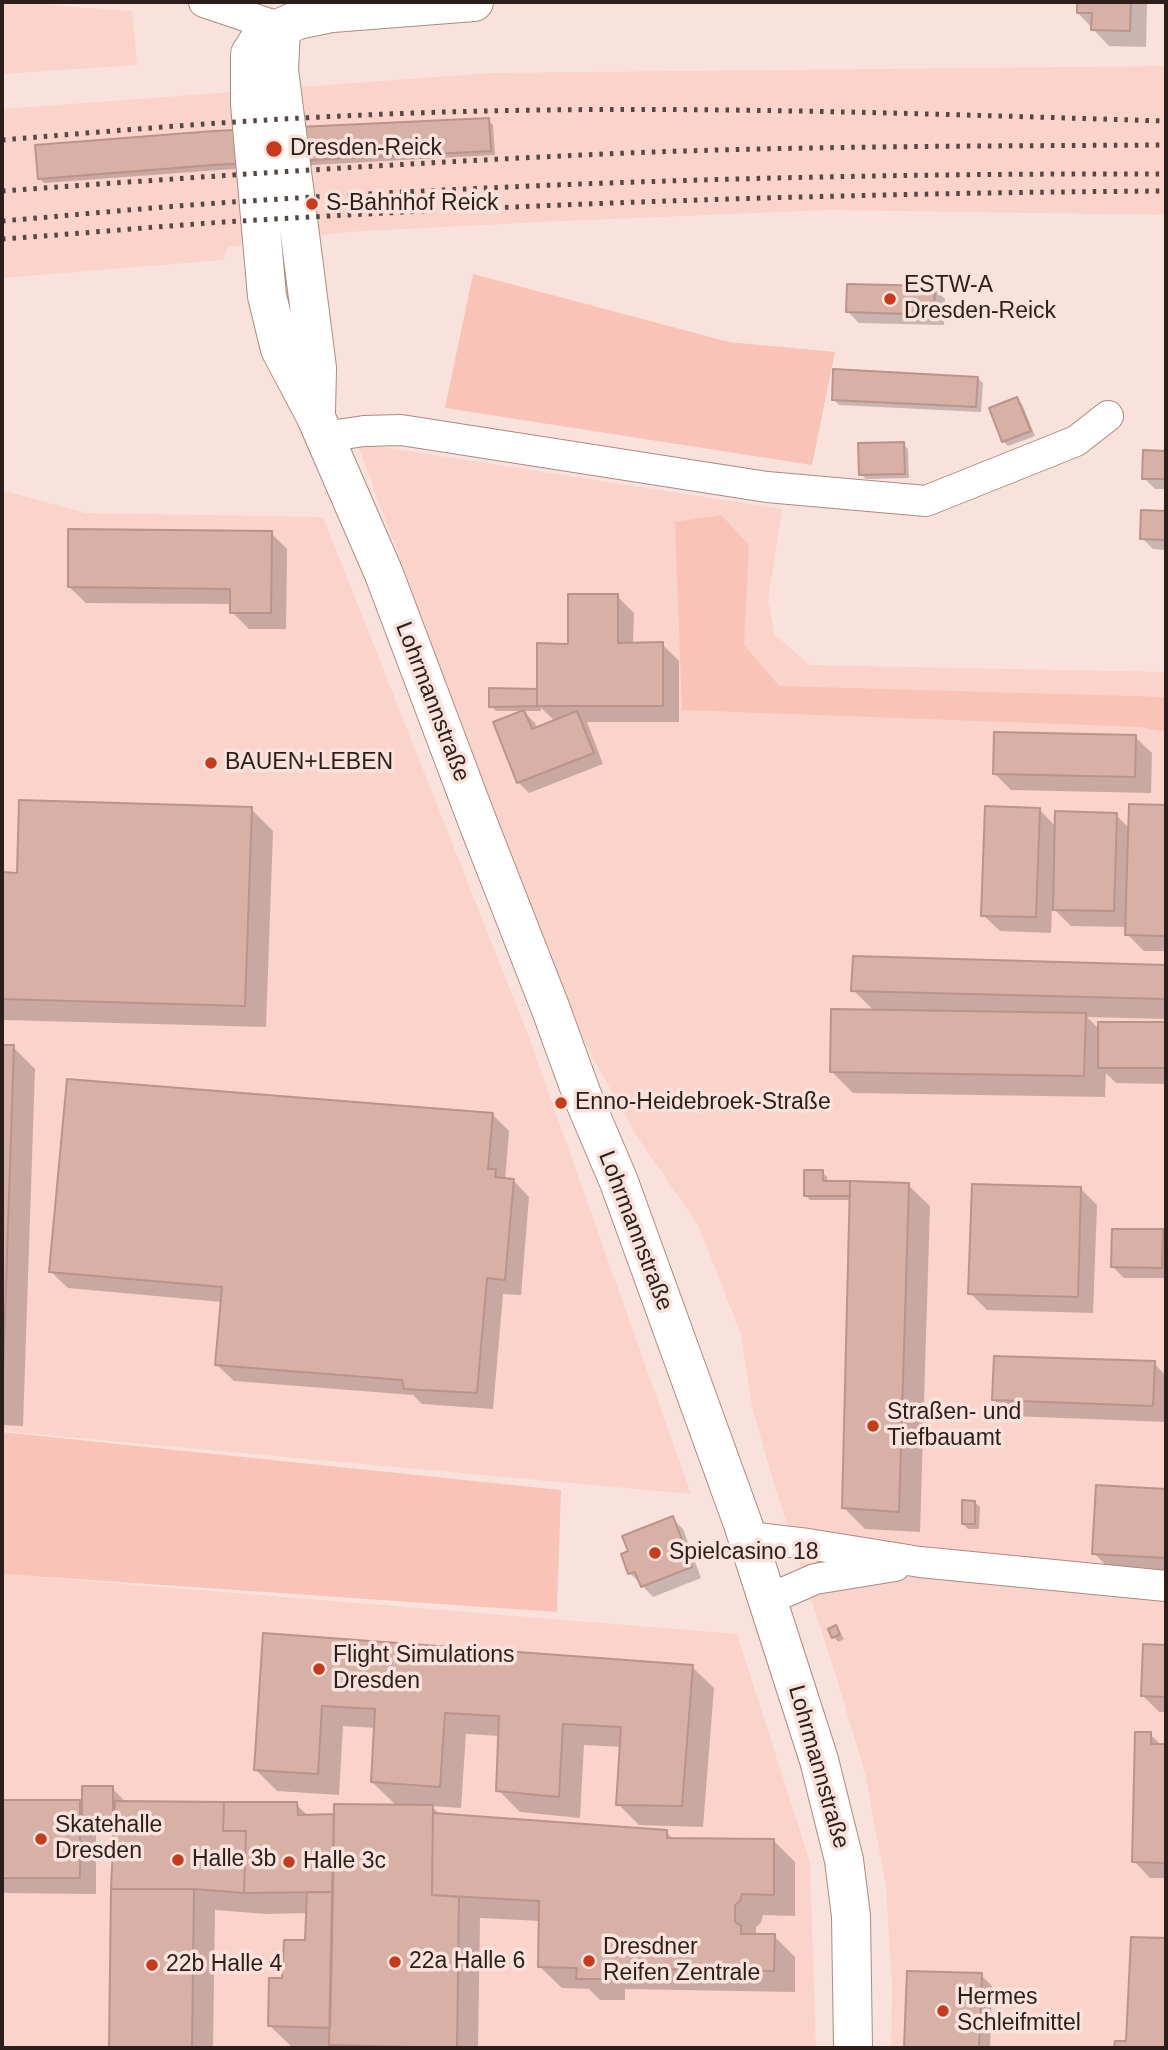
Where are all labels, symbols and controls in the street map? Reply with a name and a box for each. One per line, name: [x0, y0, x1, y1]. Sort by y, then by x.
place label: Dresden-Reick: [290, 135, 442, 163]
marker: Dresden-Reick: [264, 139, 284, 159]
place label: S-Bahnhof Reick: [326, 190, 499, 218]
marker: S-Bahnhof Reick: [304, 196, 320, 212]
place label: ESTW-A Dresden-Reick: [904, 272, 1056, 326]
marker: ESTW-A Dresden-Reick: [882, 291, 898, 307]
street label: Lohrmannstraße: [389, 618, 475, 786]
place label: BAUEN+LEBEN: [225, 749, 393, 777]
marker: BAUEN+LEBEN: [203, 755, 219, 771]
place label: Enno-Heidebroek-Straße: [575, 1089, 831, 1117]
marker: Enno-Heidebroek-Straße: [553, 1095, 569, 1111]
street label: Lohrmannstraße: [592, 1147, 678, 1315]
place label: Straßen- und Tiefbauamt: [887, 1399, 1021, 1453]
marker: Straßen- und Tiefbauamt: [865, 1418, 881, 1434]
place label: Spielcasino 18: [669, 1539, 819, 1567]
marker: Spielcasino 18: [647, 1545, 663, 1561]
place label: Flight Simulations Dresden: [333, 1642, 515, 1696]
marker: Flight Simulations Dresden: [311, 1661, 327, 1677]
street label: Lohrmannstraße: [781, 1682, 855, 1852]
place label: Skatehalle Dresden: [55, 1812, 162, 1866]
marker: Skatehalle Dresden: [33, 1831, 49, 1847]
place label: Halle 3b: [192, 1846, 276, 1874]
place label: Halle 3c: [303, 1848, 386, 1876]
marker: Halle 3b: [170, 1852, 186, 1868]
marker: Halle 3c: [281, 1854, 297, 1870]
place label: Dresdner Reifen Zentrale: [603, 1934, 760, 1988]
place label: 22a Halle 6: [409, 1948, 525, 1976]
place label: 22b Halle 4: [166, 1951, 282, 1979]
marker: Dresdner Reifen Zentrale: [581, 1953, 597, 1969]
marker: 22a Halle 6: [387, 1954, 403, 1970]
marker: 22b Halle 4: [144, 1957, 160, 1973]
place label: Hermes Schleifmittel: [957, 1984, 1081, 2038]
marker: Hermes Schleifmittel: [935, 2003, 951, 2019]

